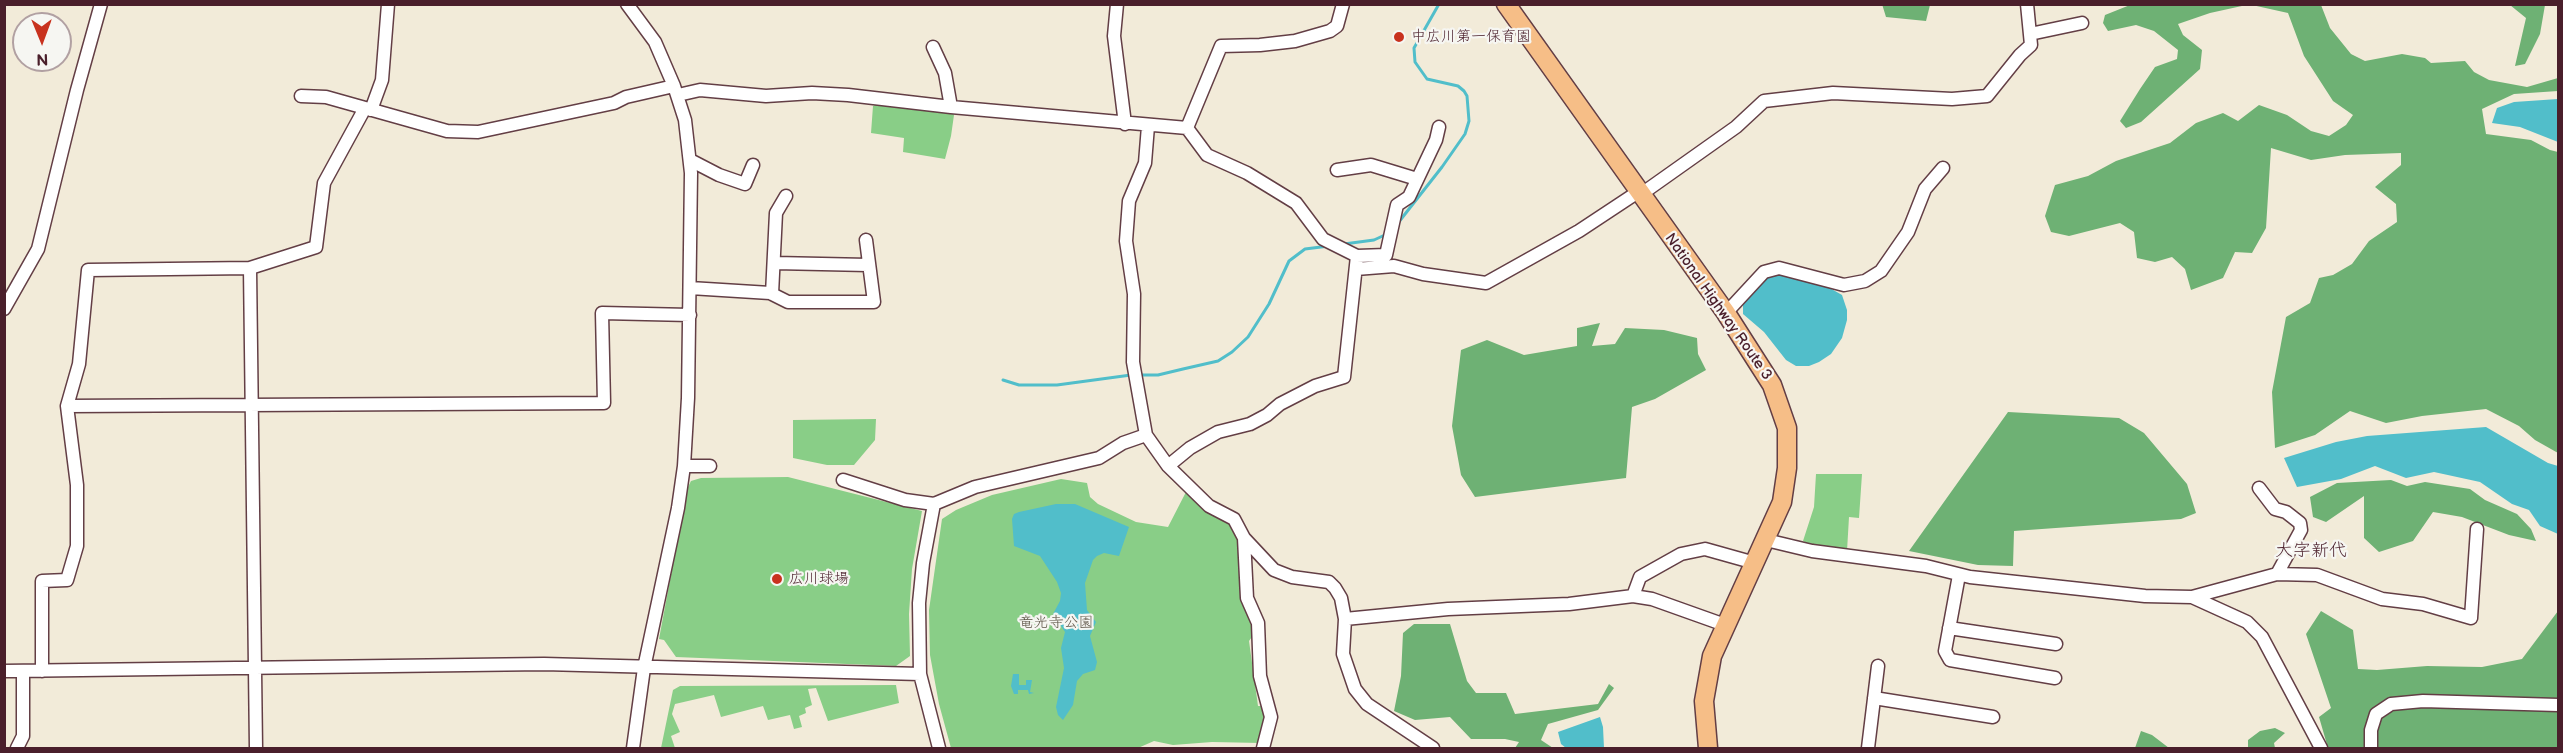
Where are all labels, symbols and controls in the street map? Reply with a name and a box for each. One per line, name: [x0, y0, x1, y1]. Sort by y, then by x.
north arrow: [12, 12, 72, 72]
place label: 中広川第一保育園: [1411, 28, 1531, 46]
marker: 中広川第一保育園: [1392, 30, 1406, 44]
text: N: [36, 49, 48, 68]
street label: National Highway Route 3: [1660, 230, 1776, 384]
district label: 大字新代: [2275, 540, 2347, 562]
place label: 広川球場: [789, 570, 849, 588]
marker: 広川球場: [770, 572, 784, 586]
park label: 竜光寺公園: [1019, 614, 1093, 632]

